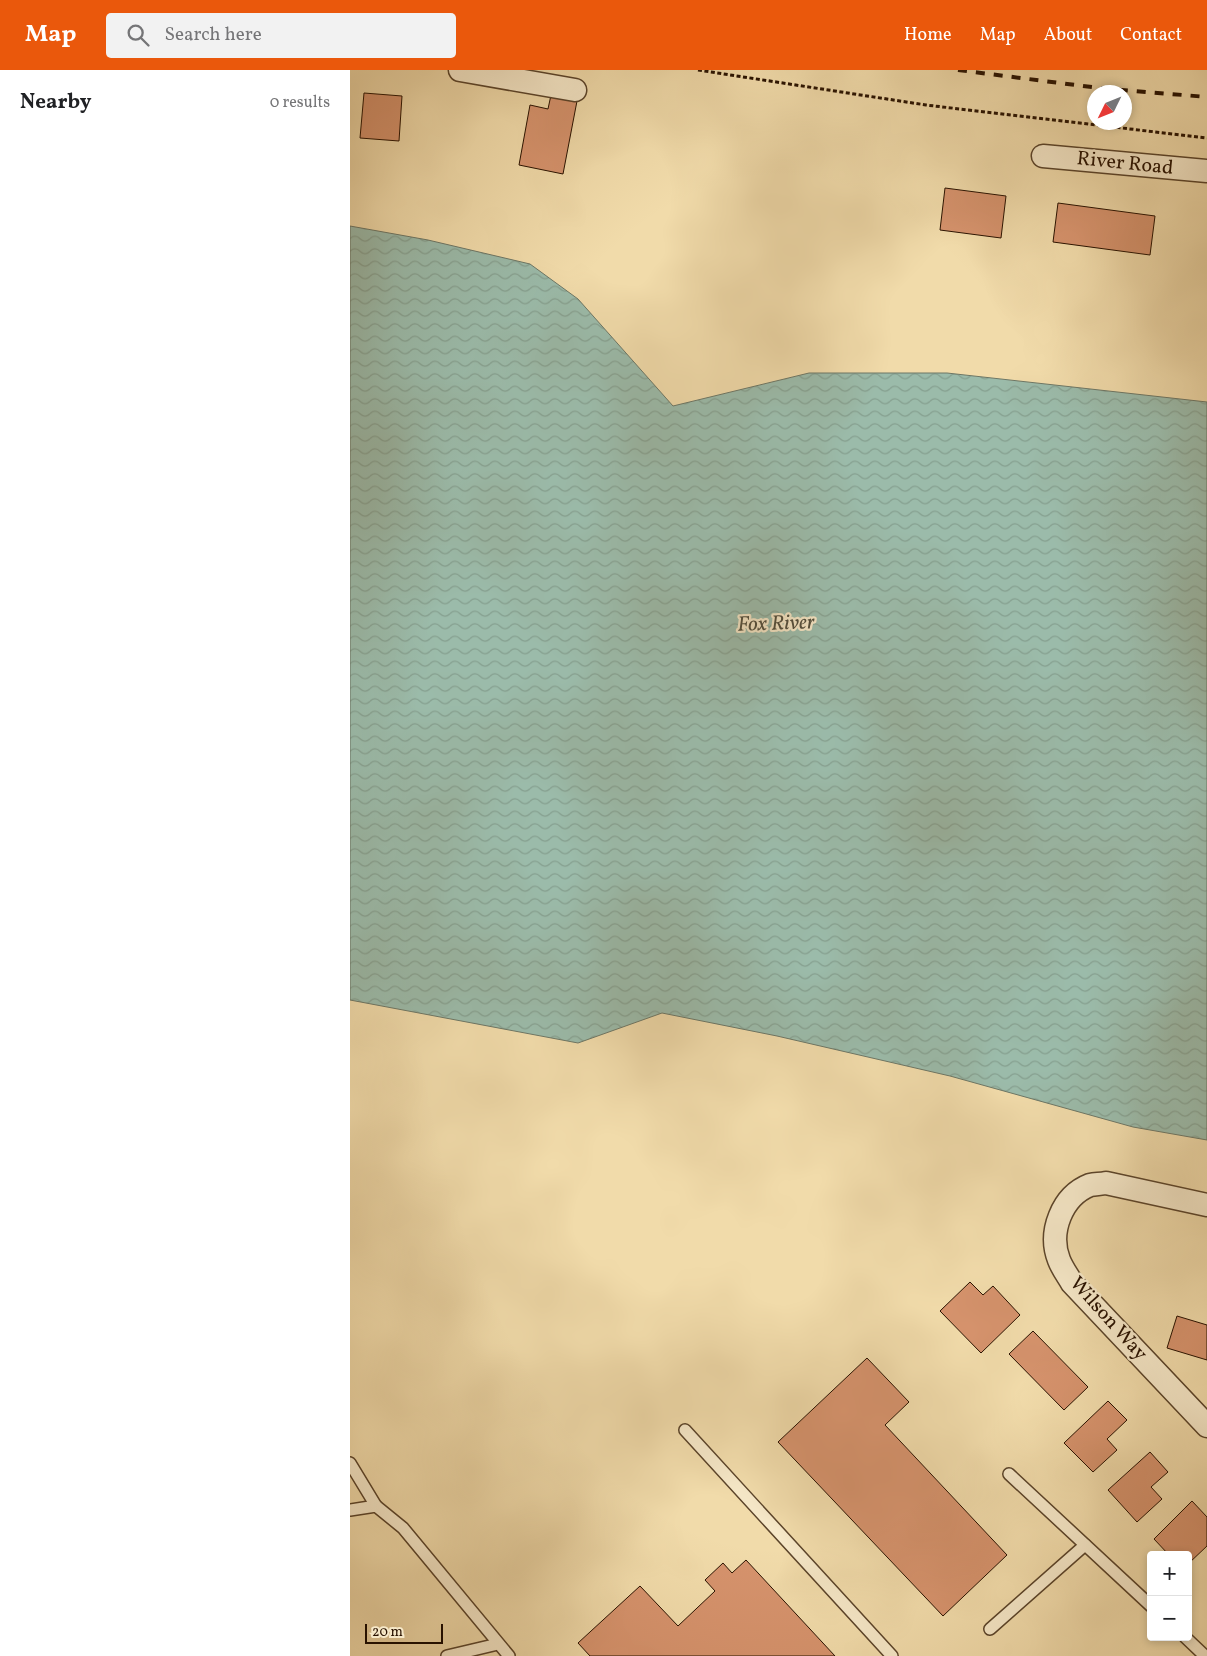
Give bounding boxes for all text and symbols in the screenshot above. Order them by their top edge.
search box [106,13,456,58]
text: Map [25,18,76,52]
icon: search [124,21,152,49]
text: Search here [164,22,262,48]
text: Home [904,23,952,48]
text: Map [980,23,1016,48]
text: About [1044,23,1092,48]
text: Contact [1120,23,1182,48]
north arrow [1087,85,1132,130]
text: Nearby [20,88,91,117]
text: 0 results [270,92,330,114]
street label: River Road [1075,145,1175,183]
water label: Fox River [737,608,815,640]
street label: Wilson Way [1063,1271,1154,1367]
map controls [1147,1551,1192,1641]
button: + [1147,1551,1192,1596]
button: − [1147,1596,1192,1641]
scale bar [365,1621,442,1644]
text: 20 m [372,1623,403,1642]

